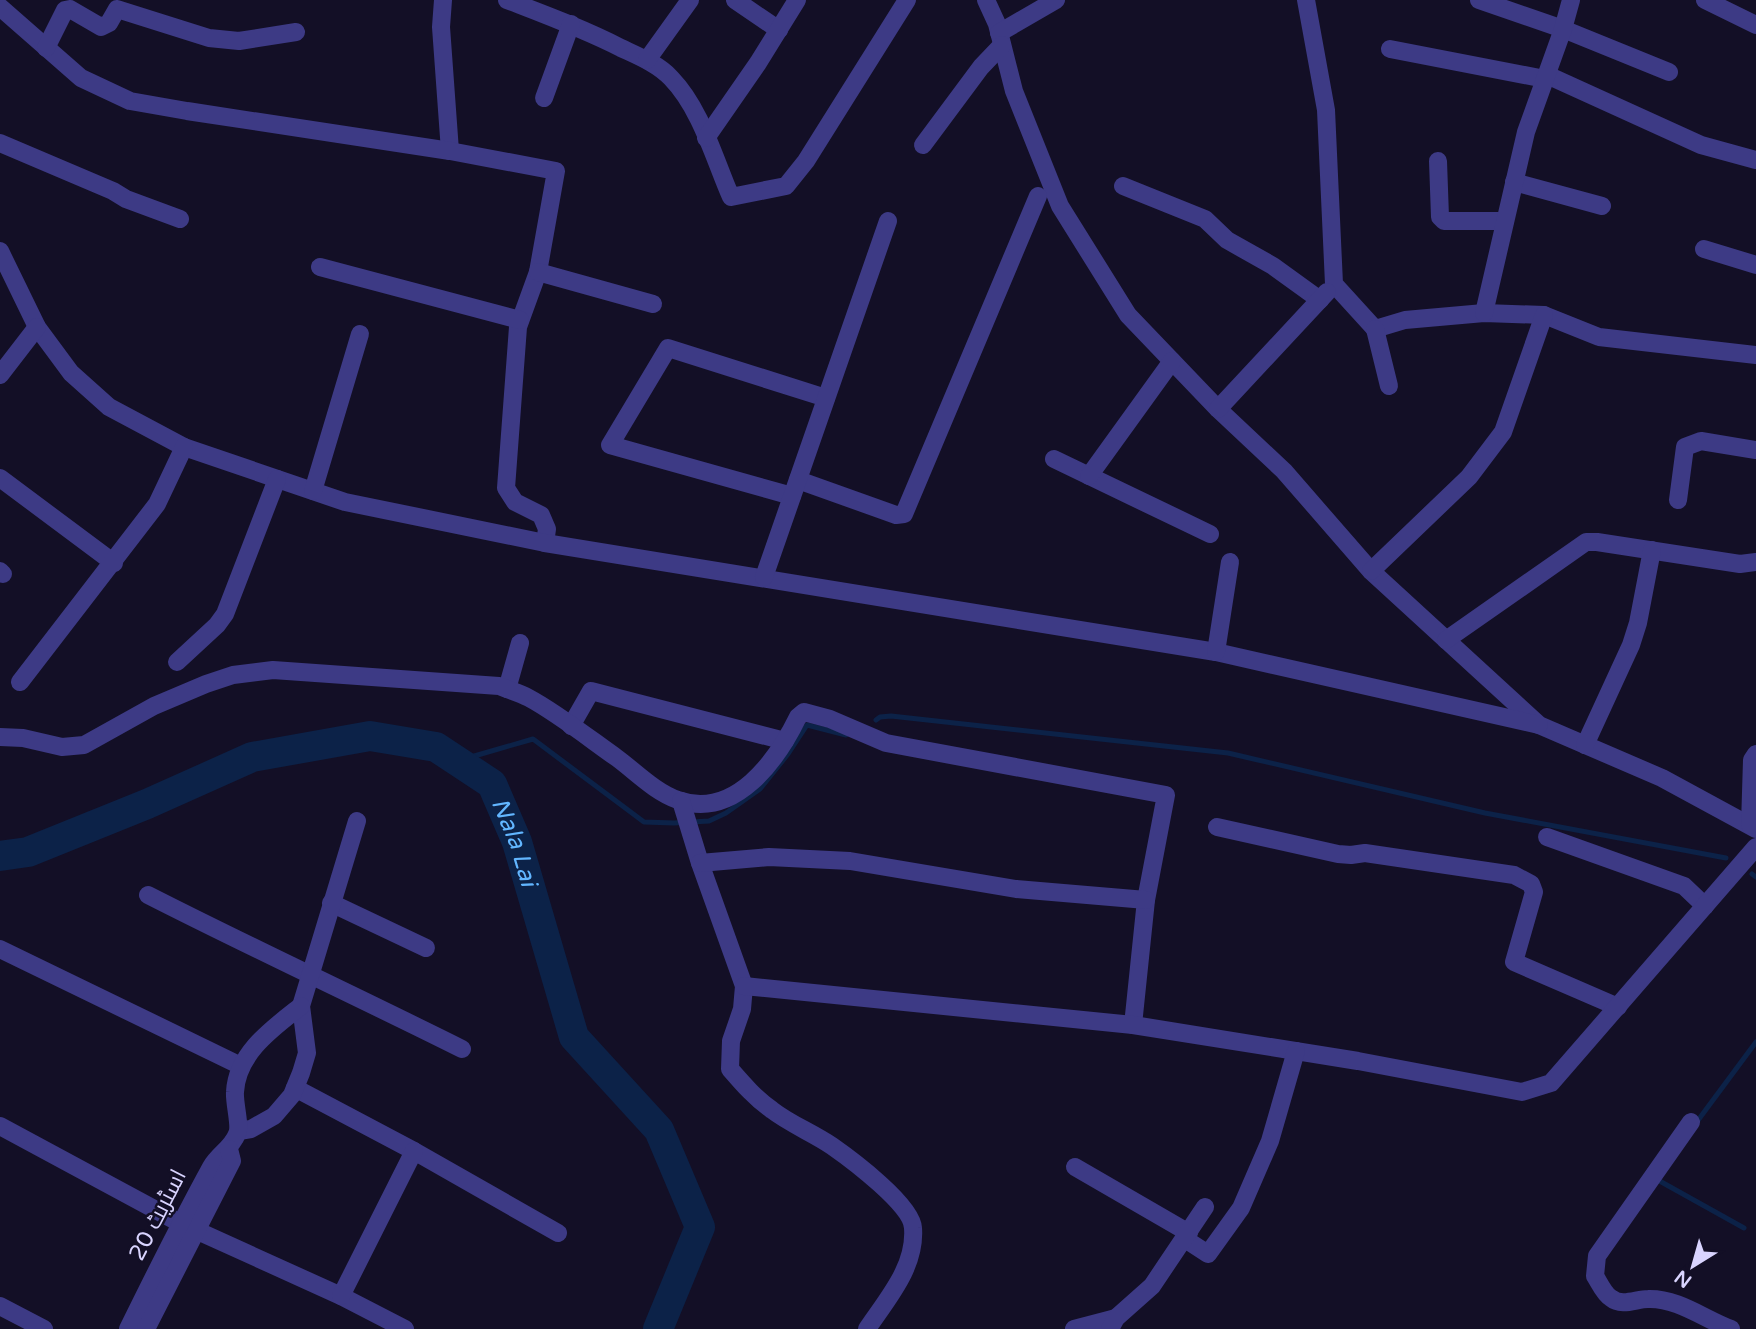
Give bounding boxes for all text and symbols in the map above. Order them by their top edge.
water label: Nala Lai [485,793,544,892]
street label: اسٹریٹ 20 [123,1165,193,1265]
north arrow [1658,1231,1728,1301]
text: N [1671,1265,1696,1292]

